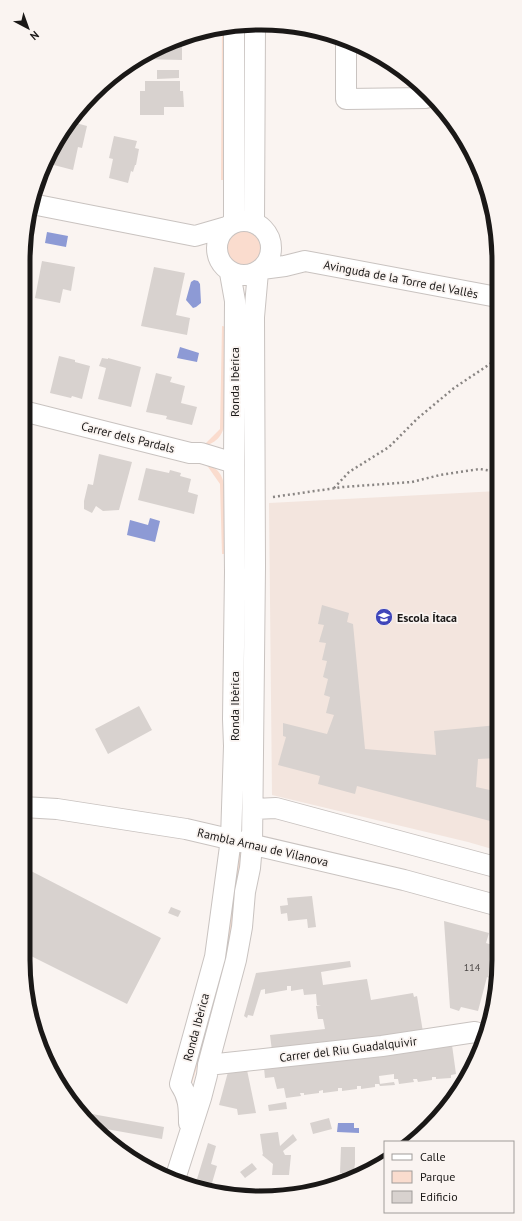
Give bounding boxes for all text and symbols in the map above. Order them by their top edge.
north arrow [8,8,48,48]
text: N [27,28,42,43]
street label: Avinguda de la Torre del Vallès [323,257,479,301]
street label: Ronda Ibèrica [227,347,242,417]
street label: Carrer dels Pardals [80,418,176,456]
school or university icon: Escola Ítaca [374,607,394,627]
place label: Escola Ítaca [397,610,457,625]
street label: Ronda Ibèrica [227,671,242,741]
street label: Rambla Arnau de Vilanova [196,825,330,869]
house number: 114 [464,961,481,974]
street label: Ronda Ibèrica [180,991,212,1063]
street label: Carrer del Riu Guadalquivir [278,1033,418,1065]
legend [384,1141,514,1213]
text: Calle [420,1149,446,1164]
text: Parque [420,1169,455,1184]
text: Edificio [420,1189,458,1204]

